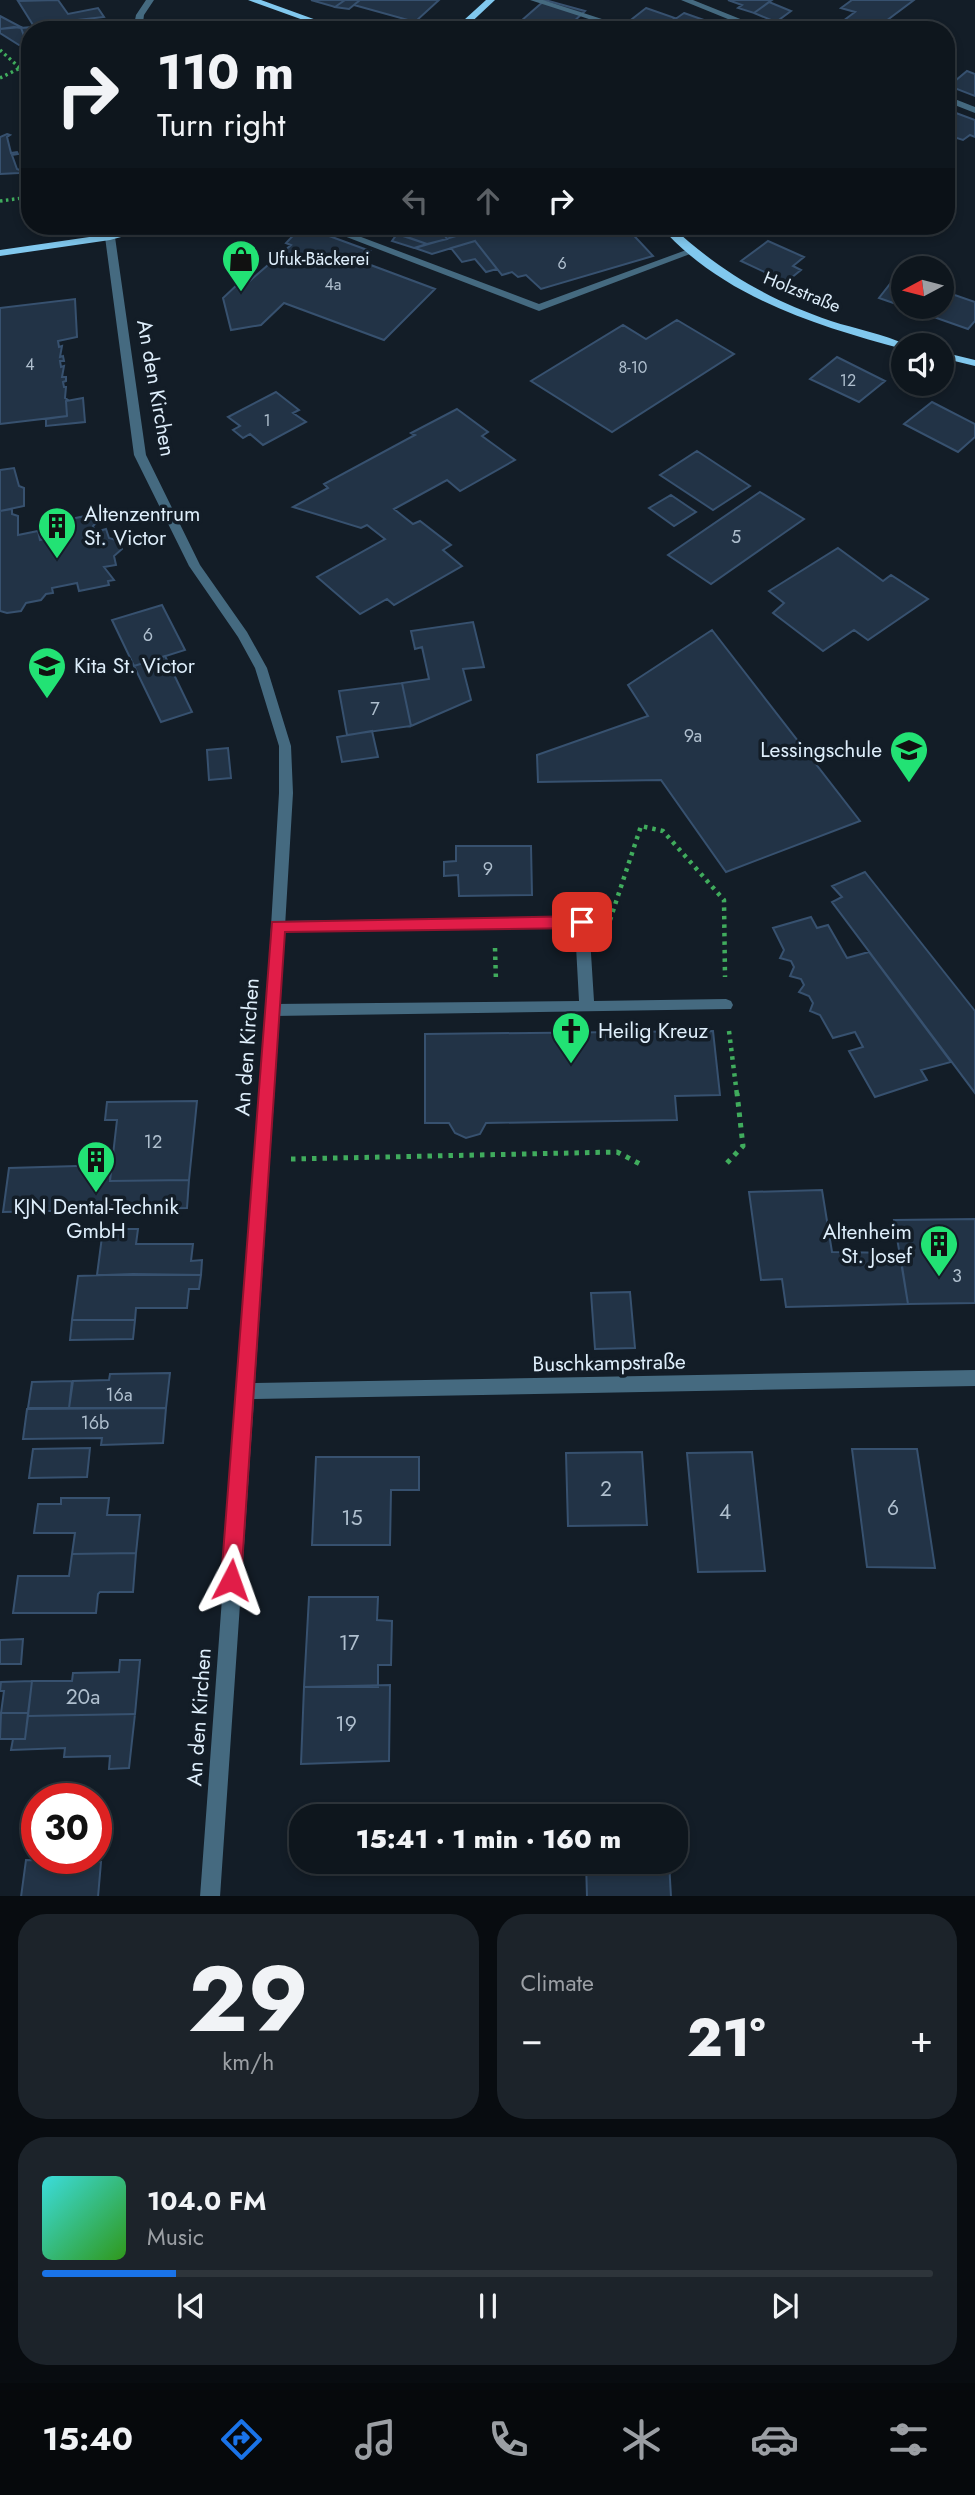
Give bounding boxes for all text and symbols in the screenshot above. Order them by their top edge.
text: 110 m [157,37,294,107]
icon: right [42,49,133,140]
text: Turn right [157,102,286,148]
icon: left [396,182,434,220]
icon: ahead [469,182,507,220]
icon: right [542,182,580,220]
shop icon: Ufuk-Bäckerei [220,238,262,293]
place label: Ufuk-Bäckerei [268,246,370,272]
house number: 6 [557,252,567,275]
north arrow [891,256,954,318]
map controls [891,256,954,396]
street label: Holzstraße [760,265,844,319]
house number: 4a [324,273,342,296]
street label: An den Kirchen [129,317,183,459]
button: sound [891,333,954,396]
house number: 4 [25,353,35,376]
house number: 8-10 [619,356,647,379]
house number: 12 [840,369,856,392]
house number: 1 [263,409,271,432]
place label: Altenzentrum St. Victor [84,499,200,553]
building icon: Altenzentrum St. Victor [36,505,78,560]
house number: 5 [731,524,741,550]
house number: 6 [143,622,153,648]
school or university icon: Kita St. Victor [26,645,68,700]
place label: Kita St. Victor [74,651,196,681]
house number: 7 [370,696,380,722]
house number: 9a [684,723,702,749]
school or university icon: Lessingschule [888,729,930,784]
place label: Lessingschule [760,735,882,765]
house number: 9 [483,856,493,882]
pin [552,892,612,952]
icon: arrive [563,903,601,941]
street label: An den Kirchen [227,977,267,1117]
church icon: Heilig Kreuz [550,1010,592,1065]
place label: Heilig Kreuz [598,1016,708,1046]
house number: 12 [144,1129,162,1155]
building icon: KJN Dental-Technik GmbH [75,1139,117,1194]
place label: KJN Dental-Technik GmbH [13,1192,179,1246]
place label: Altenheim St. Josef [823,1217,913,1271]
building icon: Altenheim St. Josef [918,1223,960,1278]
house number: 3 [952,1263,962,1289]
street label: Buschkampstraße [532,1347,686,1379]
house number: 16a [105,1382,133,1408]
house number: 16b [81,1410,109,1436]
house number: 2 [600,1474,612,1504]
house number: 6 [887,1493,899,1523]
house number: 4 [719,1497,731,1527]
house number: 15 [341,1503,363,1533]
position arrow [194,1543,268,1617]
house number: 17 [339,1628,359,1658]
street label: An den Kirchen [179,1647,219,1787]
house number: 20a [66,1682,100,1712]
house number: 19 [335,1709,357,1739]
speed limit sign: 30 [21,1783,112,1874]
text: 15:41 · 1 min · 160 m [356,1820,621,1858]
text: 29 [188,1934,309,2065]
text: Climate [521,1966,594,2000]
text: 21° [687,2000,766,2076]
text: − [521,2011,543,2066]
text: + [910,2011,933,2066]
text: km/h [222,2045,274,2079]
text: 104.0 FM [147,2182,267,2220]
text: Music [147,2220,204,2254]
icon: previous [172,2287,210,2325]
icon: pause [469,2287,507,2325]
icon: next [766,2287,804,2325]
icon: directions [217,2415,266,2464]
icon: music [351,2415,400,2464]
icon: phone [484,2415,533,2464]
icon: climate [617,2415,666,2464]
icon: car [750,2415,799,2464]
icon: filters [884,2415,933,2464]
text: 15:40 [42,2416,133,2462]

